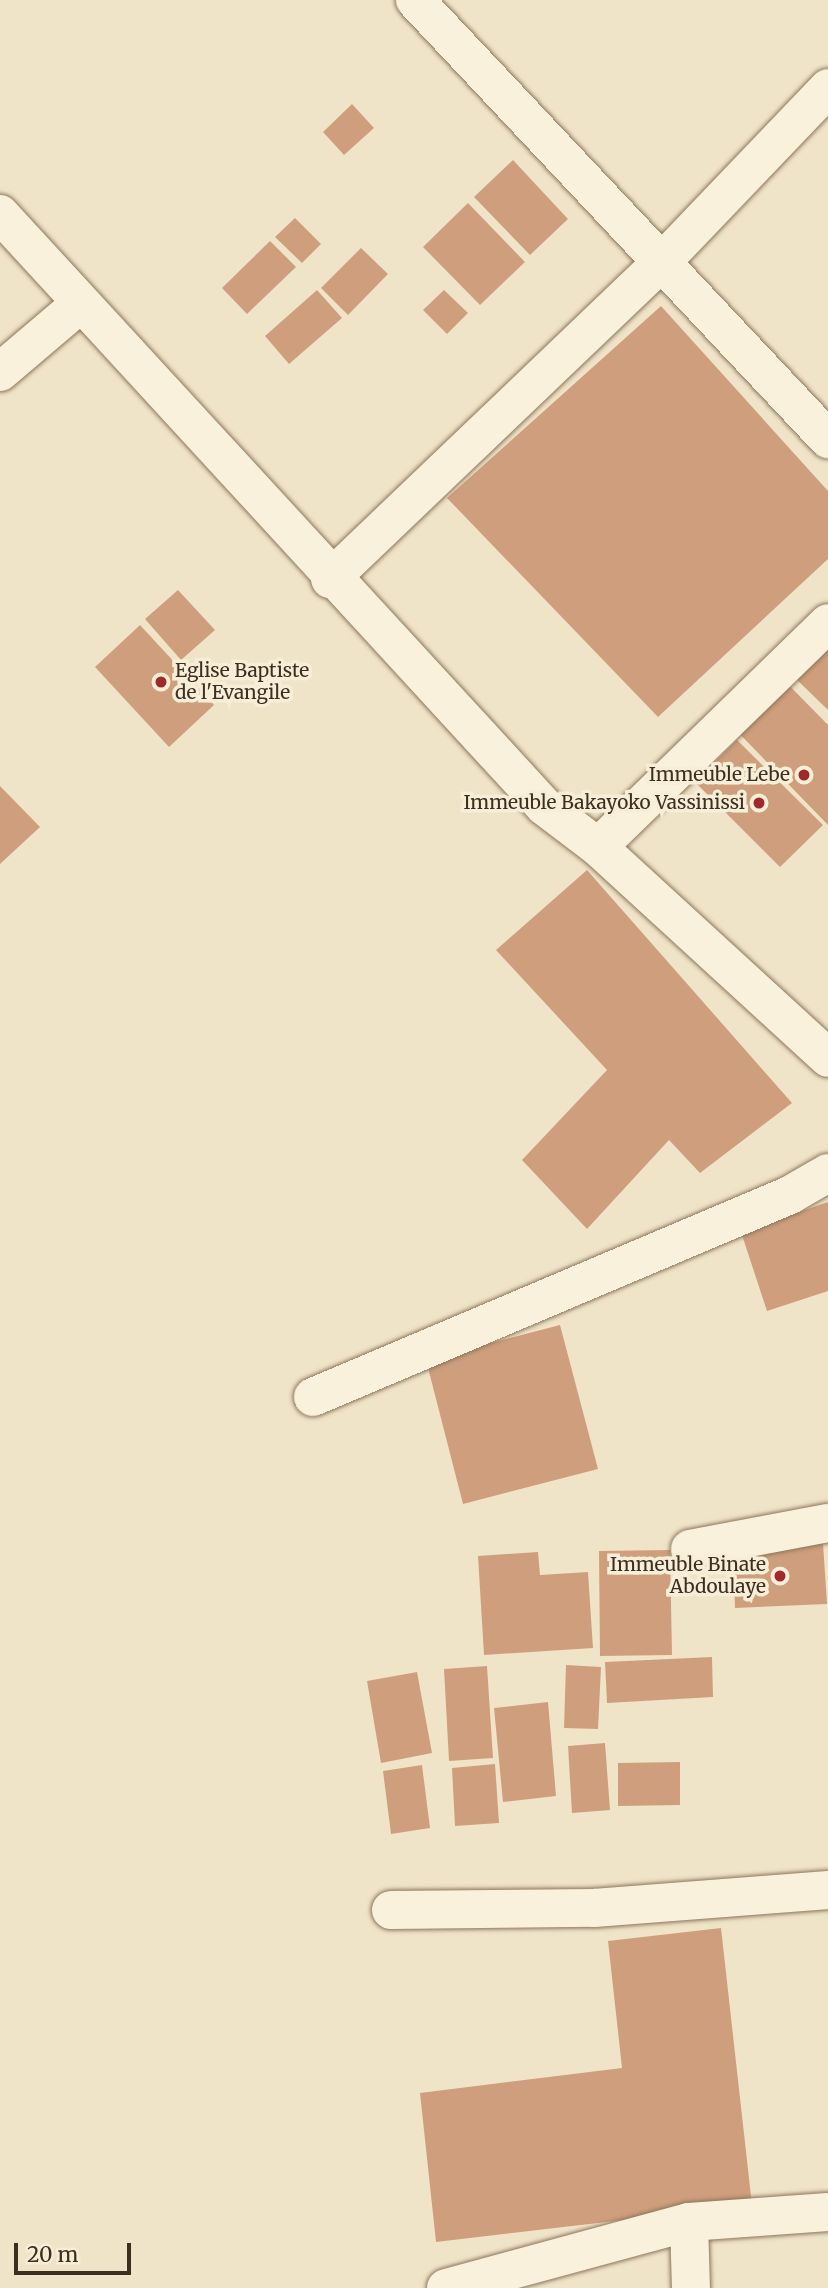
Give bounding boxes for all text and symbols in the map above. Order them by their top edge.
place label: Eglise Baptiste de l'Evangile [175,660,309,704]
marker: Eglise Baptiste de l'Evangile [153,674,169,690]
place label: Immeuble Lebe [649,764,790,786]
marker: Immeuble Lebe [796,767,812,783]
place label: Immeuble Bakayoko Vassinissi [464,792,745,814]
marker: Immeuble Bakayoko Vassinissi [751,795,767,811]
place label: Immeuble Binate Abdoulaye [610,1554,766,1598]
marker: Immeuble Binate Abdoulaye [772,1568,788,1584]
scale bar [18,2228,135,2272]
text: 20 m [27,2241,78,2268]

